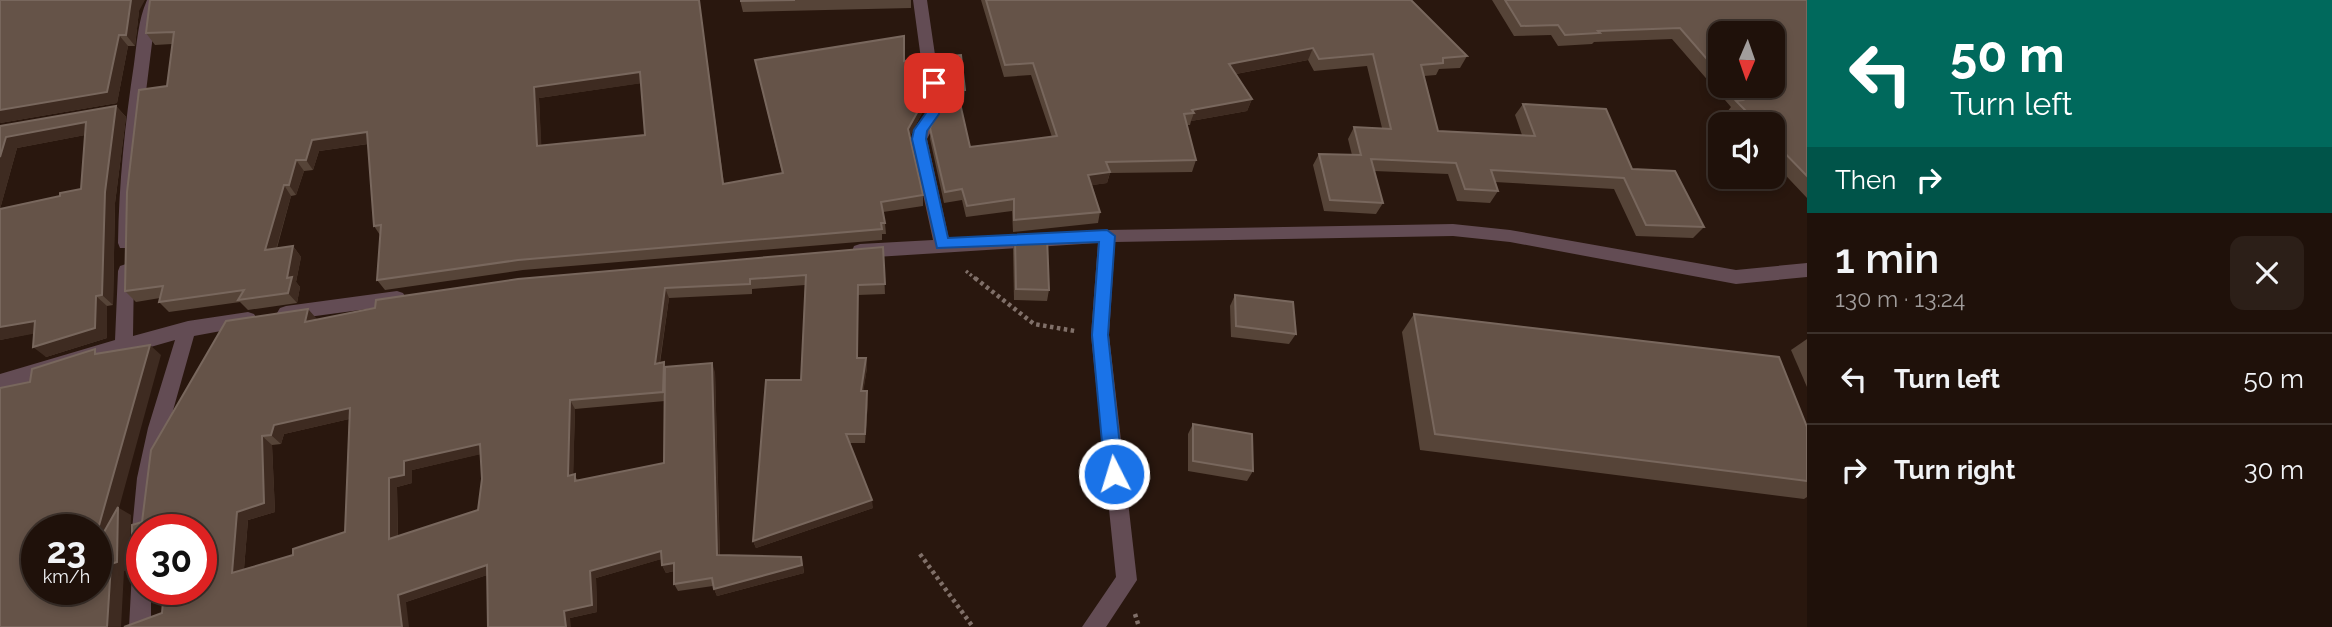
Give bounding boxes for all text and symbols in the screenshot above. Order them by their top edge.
north arrow [1708,21,1785,98]
map controls [1708,21,1785,189]
text: 50 m [1950,26,2065,83]
icon: left [1835,28,1926,119]
pin [904,53,964,113]
icon: arrive [915,64,953,102]
text: Turn left [1950,85,2072,122]
button: sound [1708,112,1785,189]
icon: right [1910,161,1948,199]
text: Then [1835,165,1896,195]
text: 1 min [1835,234,1939,283]
button: close [2230,236,2304,310]
text: 130 m · 13:24 [1835,285,1965,312]
icon: left [1835,360,1873,398]
text: Turn left [1894,364,2000,394]
text: 50 m [2243,364,2304,394]
position arrow [1077,437,1151,511]
icon: right [1835,451,1873,489]
text: Turn right [1894,455,2015,485]
text: 30 m [2244,455,2304,485]
speed limit sign: 30 [126,514,217,605]
text: 23 [47,530,86,571]
text: km/h [43,566,90,587]

